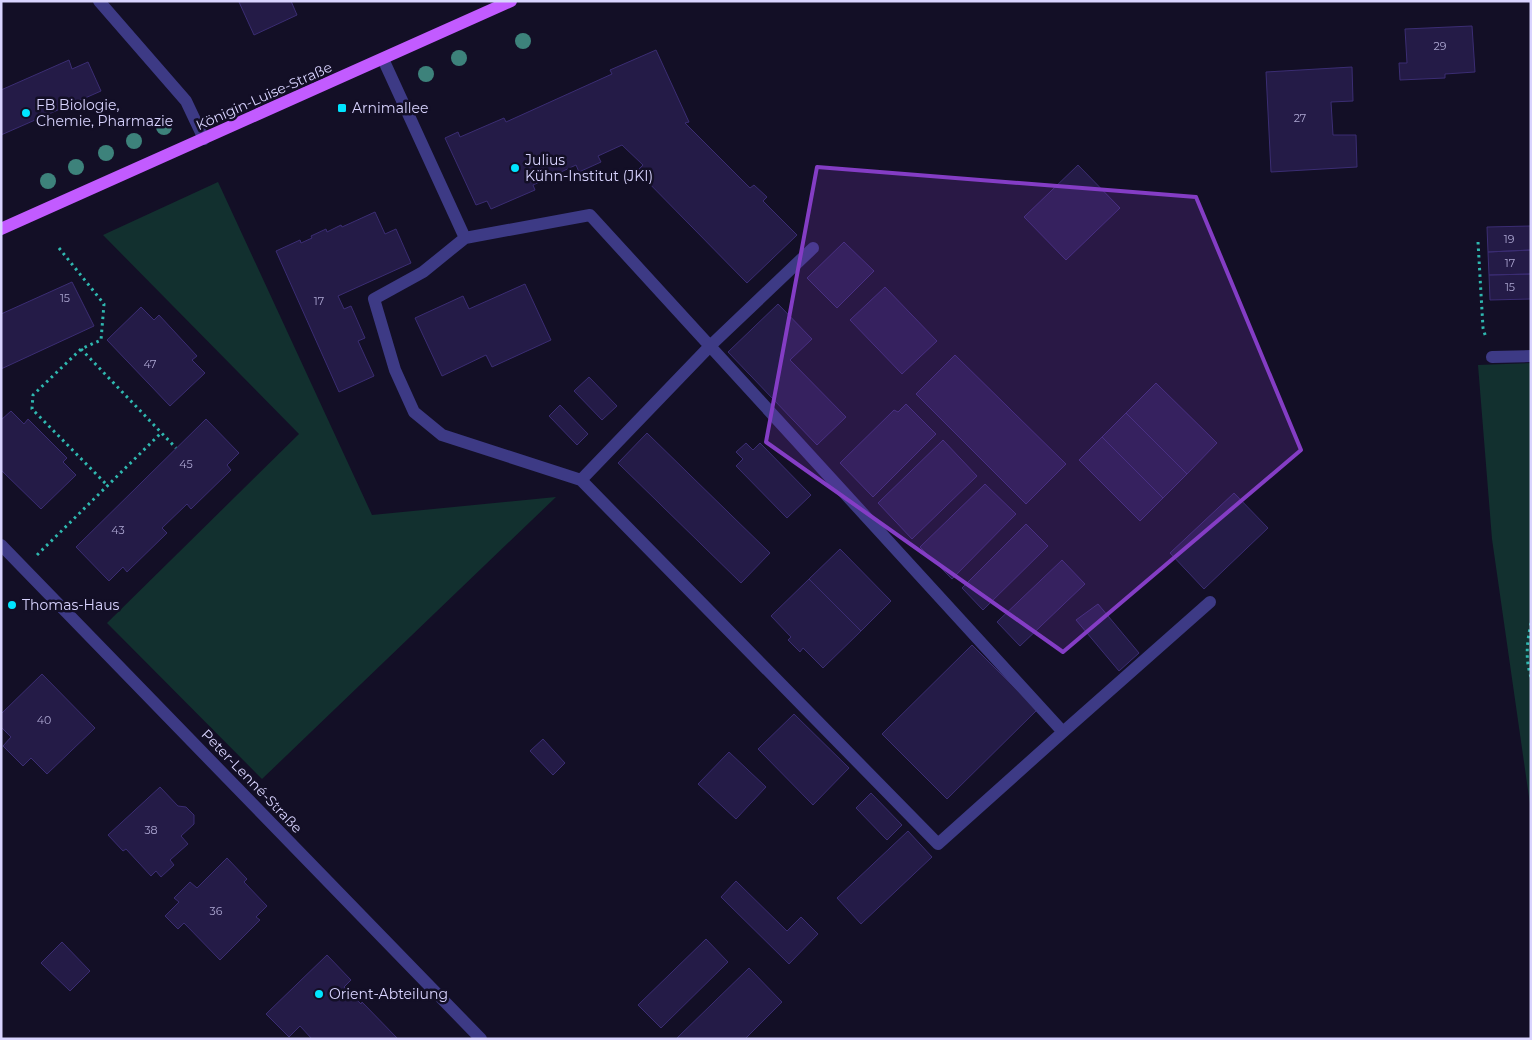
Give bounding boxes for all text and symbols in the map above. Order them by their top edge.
house number: 29 [1434,39,1447,53]
street label: Königin-Luise-Straße [193,58,335,134]
place label: FB Biologie, Chemie, Pharmazie [36,96,173,130]
place label: Arnimallee [352,99,428,117]
marker: Arnimallee [336,102,348,114]
marker: FB Biologie, Chemie, Pharmazie [20,107,32,119]
house number: 27 [1294,111,1306,125]
place label: Julius Kühn-Institut (JKI) [524,151,653,185]
marker: Julius Kühn-Institut (JKI) [509,162,521,174]
house number: 19 [1504,232,1515,246]
house number: 17 [1505,256,1515,270]
house number: 15 [1505,280,1515,294]
house number: 15 [60,291,70,305]
house number: 17 [314,294,324,308]
house number: 47 [143,357,157,371]
house number: 45 [179,457,193,471]
house number: 43 [111,523,125,537]
place label: Thomas-Haus [22,596,120,614]
marker: Thomas-Haus [6,599,18,611]
house number: 40 [37,713,51,727]
street label: Peter-Lenné-Straße [198,725,306,837]
house number: 38 [144,823,158,837]
house number: 36 [210,904,223,918]
place label: Orient-Abteilung [329,985,448,1003]
marker: Orient-Abteilung [313,988,325,1000]

